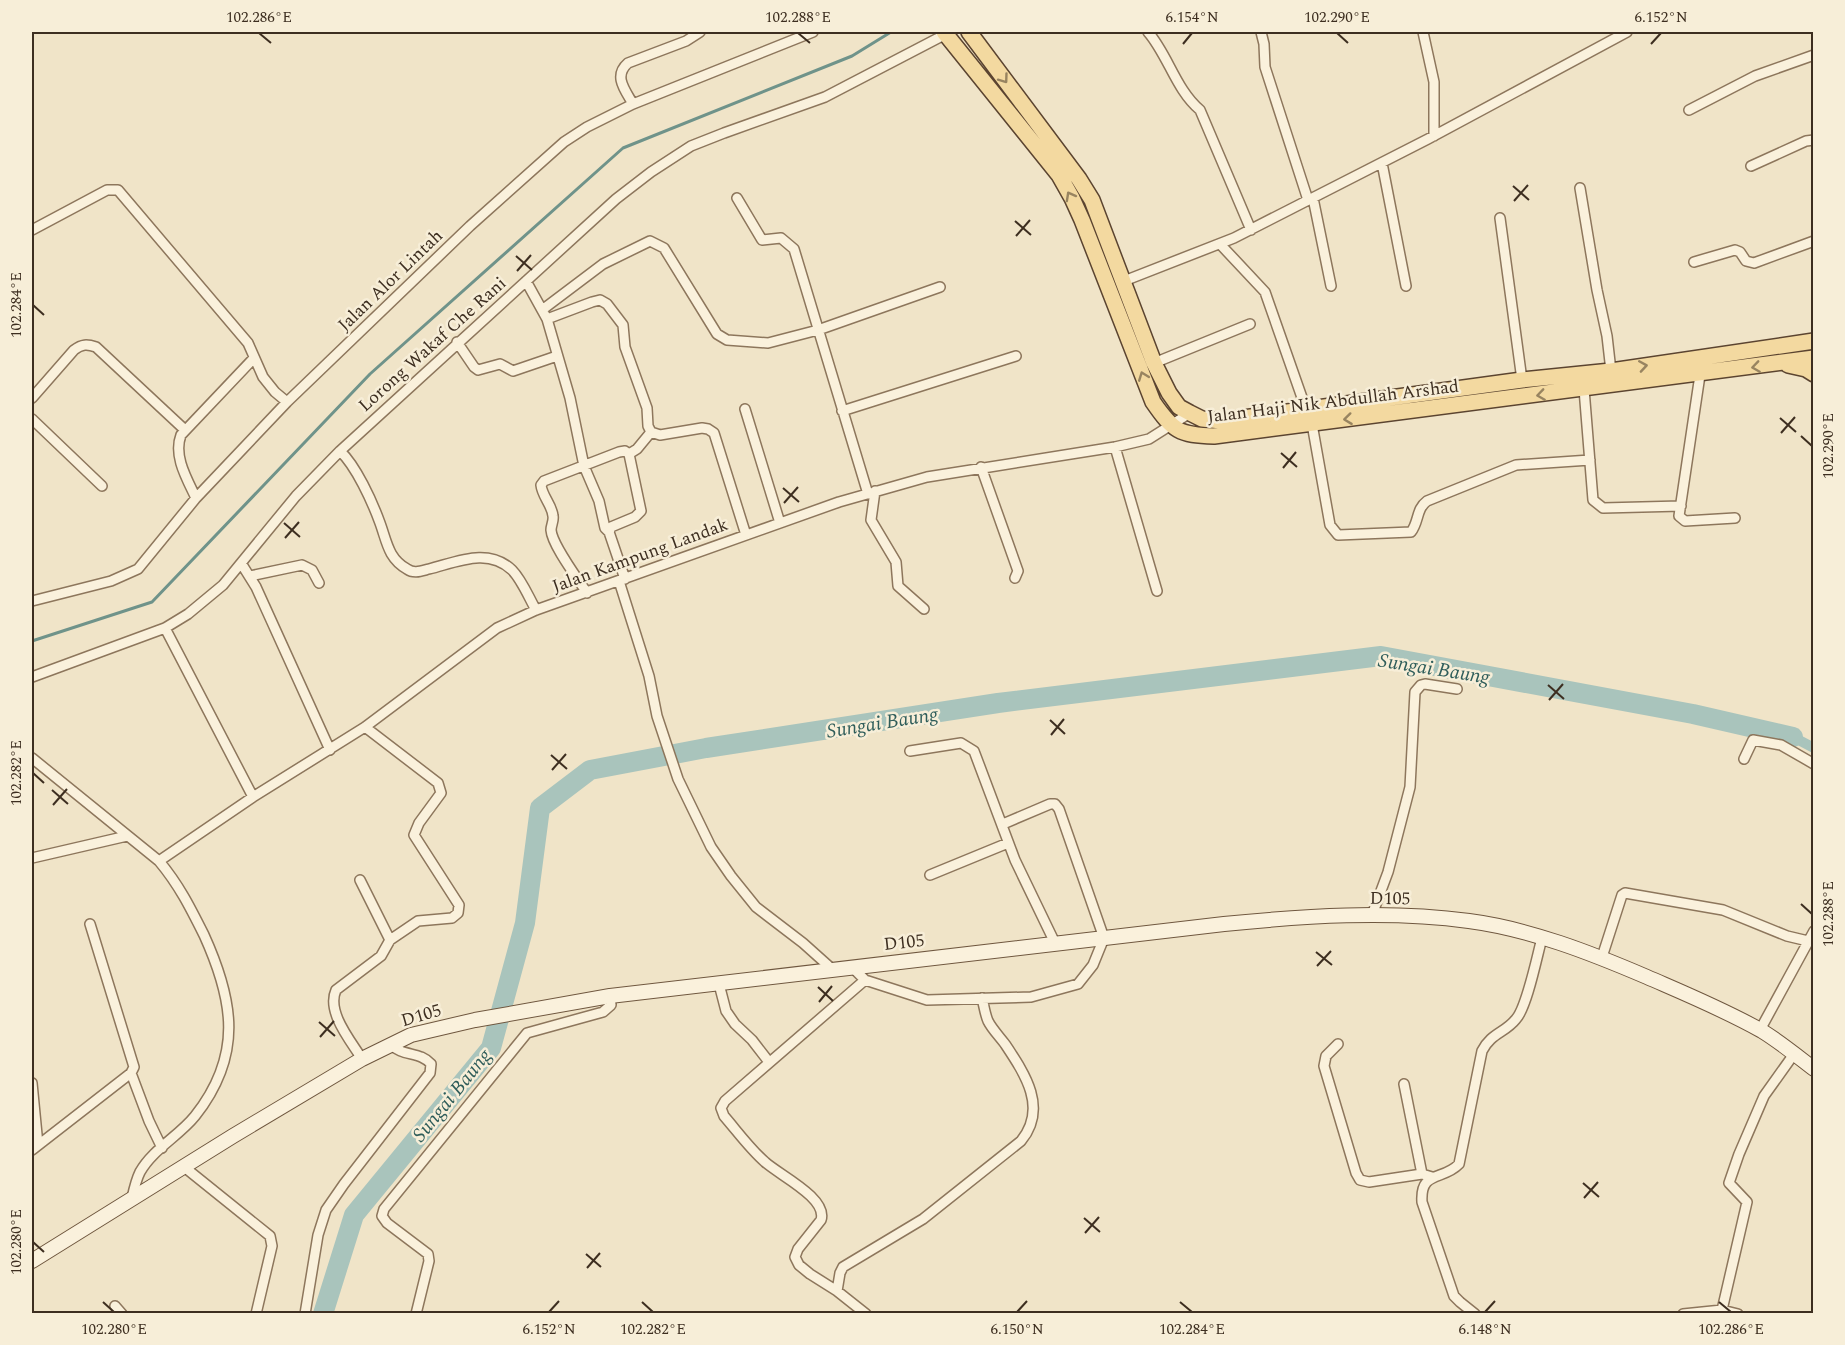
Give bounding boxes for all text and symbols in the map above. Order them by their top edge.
text: 102.286°E [226,6,292,29]
text: 102.288°E [765,6,831,29]
text: 6.154°N [1165,6,1219,29]
text: 102.290°E [1304,6,1370,29]
text: 6.152°N [1634,6,1688,29]
one-way arrow [997,72,1008,83]
one-way arrow [1066,191,1077,202]
street label: Jalan Alor Lintah [332,223,449,338]
street label: Lorong Wakaf Che Rani [352,270,512,418]
text: 102.284°E [5,272,28,338]
one-way arrow [1637,360,1647,373]
one-way arrow [1751,360,1760,372]
one-way arrow [1138,371,1150,382]
street label: Jalan Haji Nik Abdullah Arshad [1206,373,1460,430]
one-way arrow [1537,388,1546,400]
one-way arrow [1343,413,1353,425]
text: 102.290°E [1817,413,1840,479]
street label: Jalan Kampung Landak [548,511,732,600]
water label: Sungai Baung [1376,645,1493,693]
water label: Sungai Baung [824,699,941,747]
text: 102.282°E [5,740,28,806]
text: 102.288°E [1817,881,1840,947]
street label: D105 [1369,885,1411,912]
street label: D105 [882,927,926,958]
street label: D105 [398,997,445,1034]
water label: Sungai Baung [405,1042,499,1149]
text: 102.280°E [5,1209,28,1275]
text: 102.280°E [81,1318,147,1341]
text: 6.152°N [522,1318,576,1341]
text: 102.282°E [620,1318,686,1341]
text: 6.150°N [990,1318,1044,1341]
text: 102.284°E [1159,1318,1225,1341]
text: 6.148°N [1458,1318,1512,1341]
text: 102.286°E [1698,1318,1764,1341]

